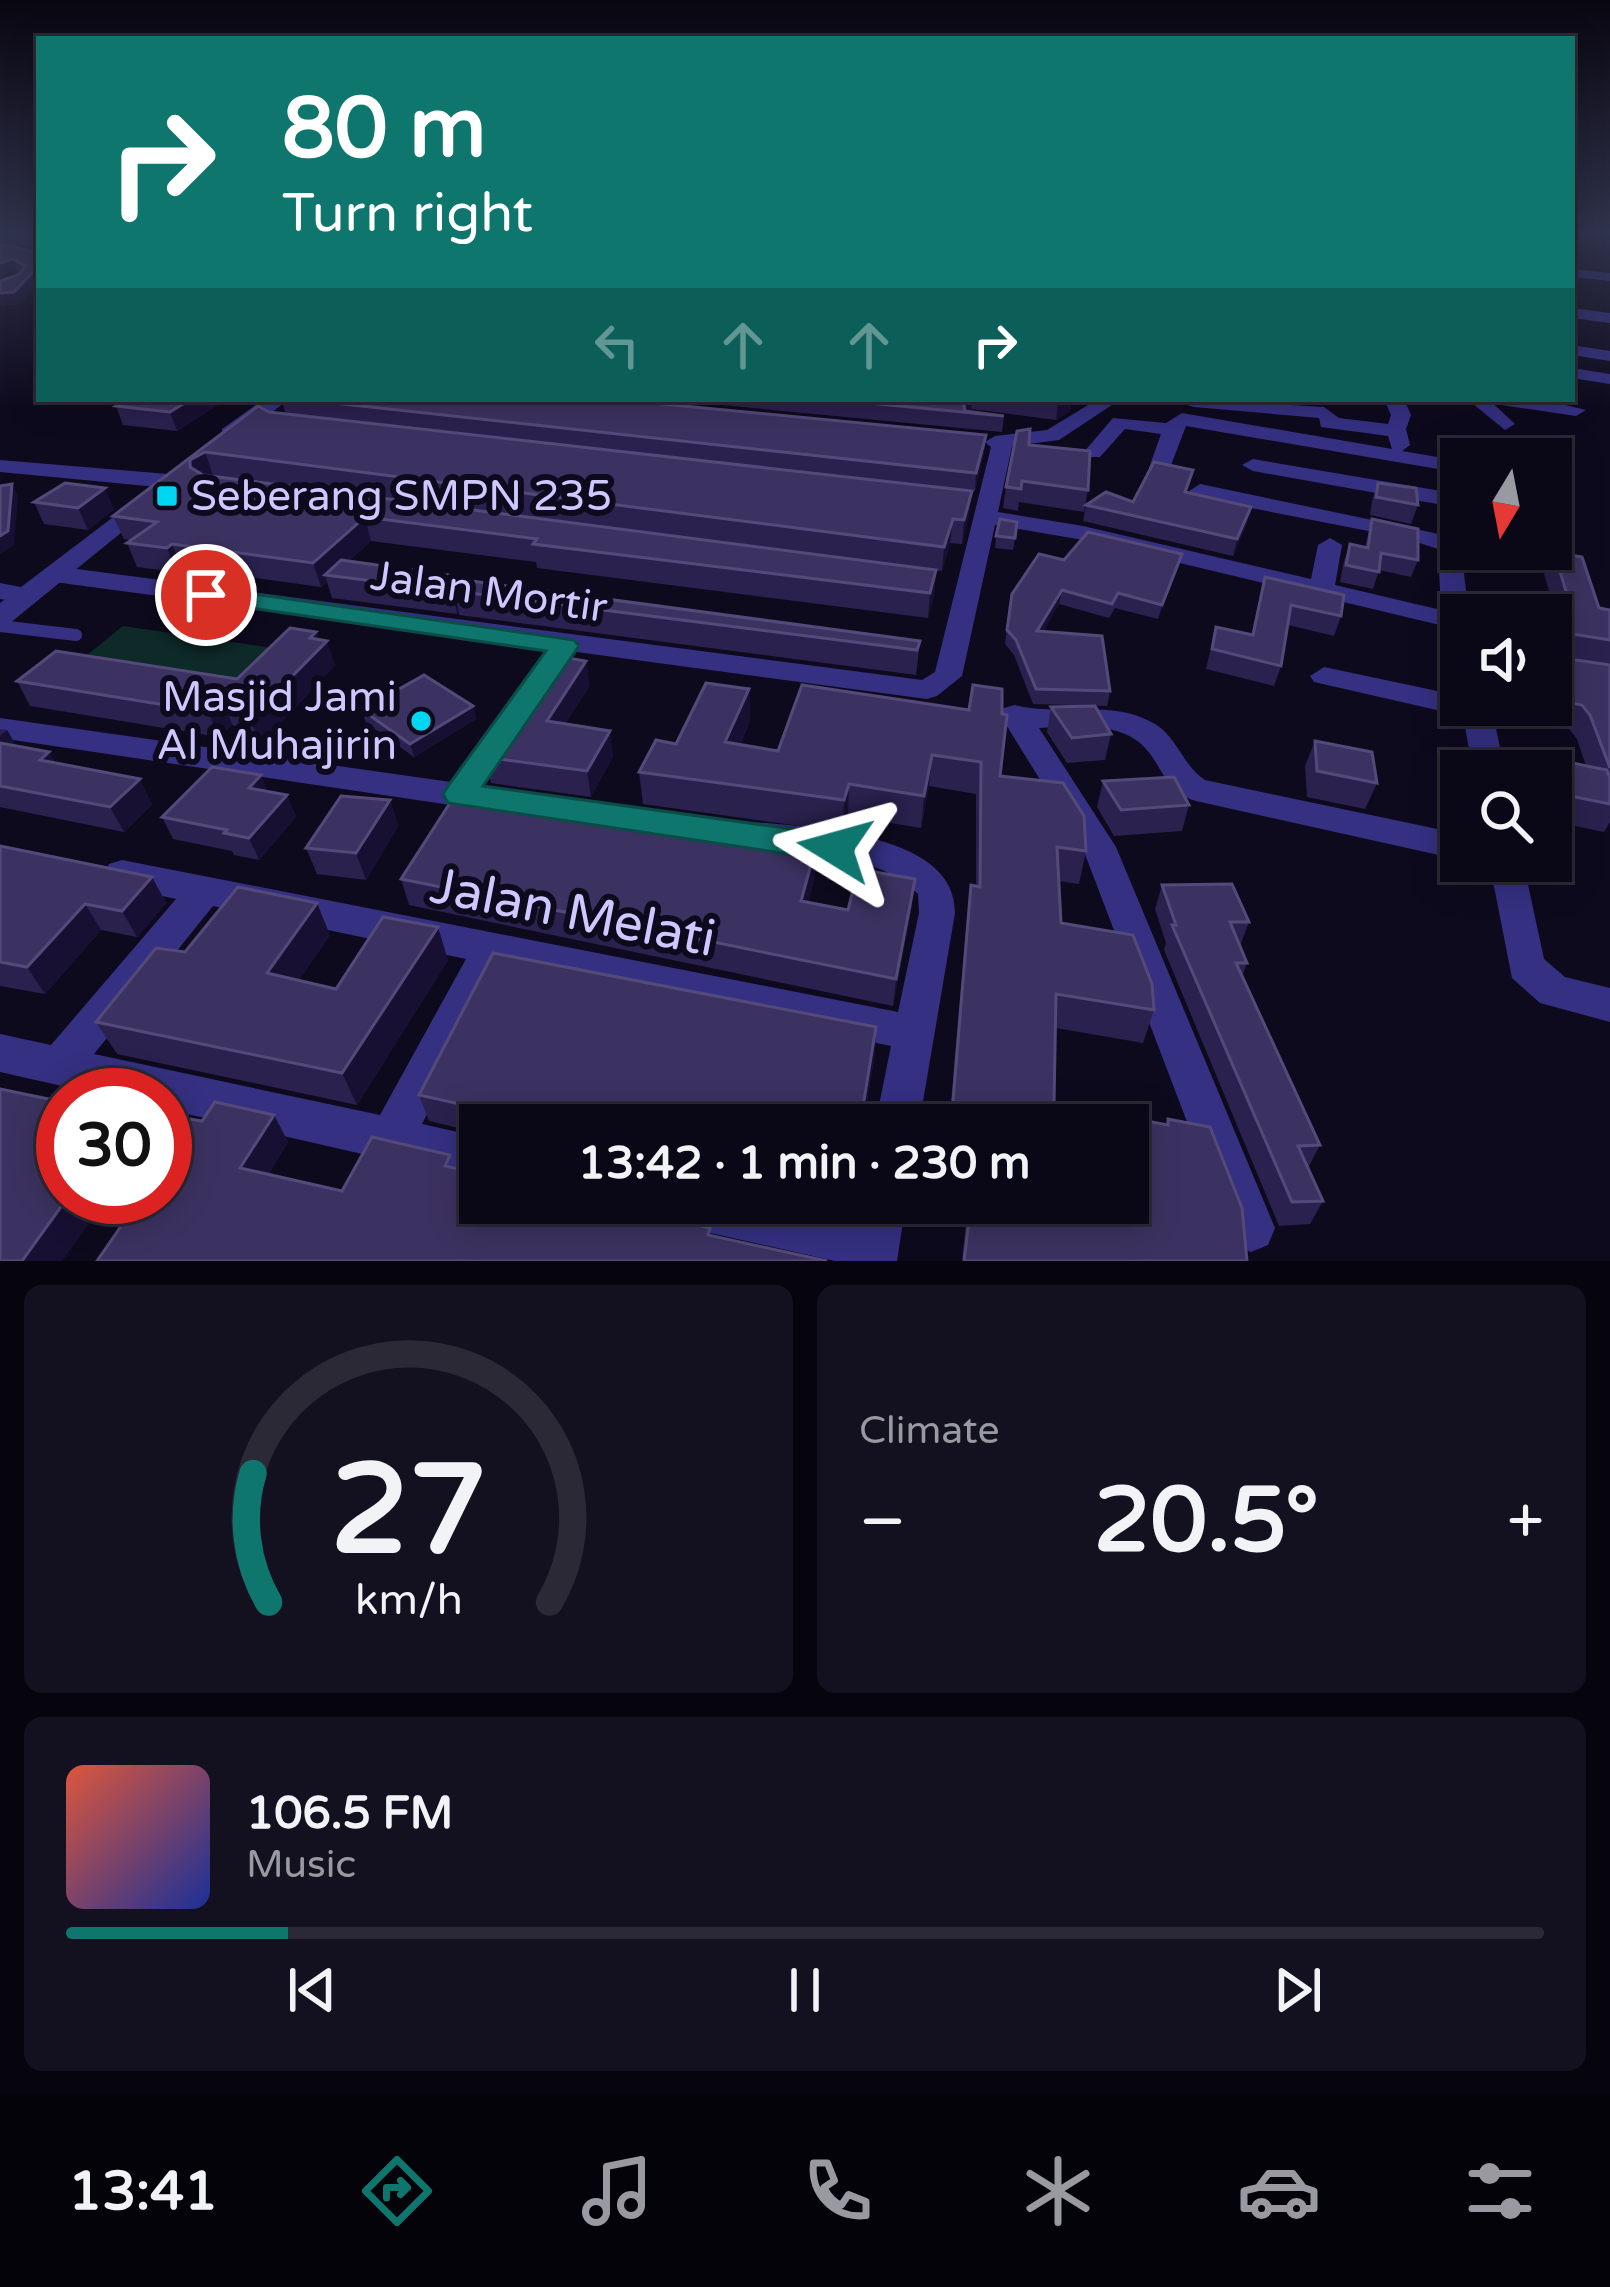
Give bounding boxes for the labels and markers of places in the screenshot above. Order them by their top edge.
place label: Seberang SMPN 235 [191,471,612,522]
marker: Seberang SMPN 235 [154,483,180,509]
pin [155,544,257,646]
place label: Masjid Jami Al Muhajirin [157,672,397,771]
marker: Masjid Jami Al Muhajirin [408,708,434,734]

